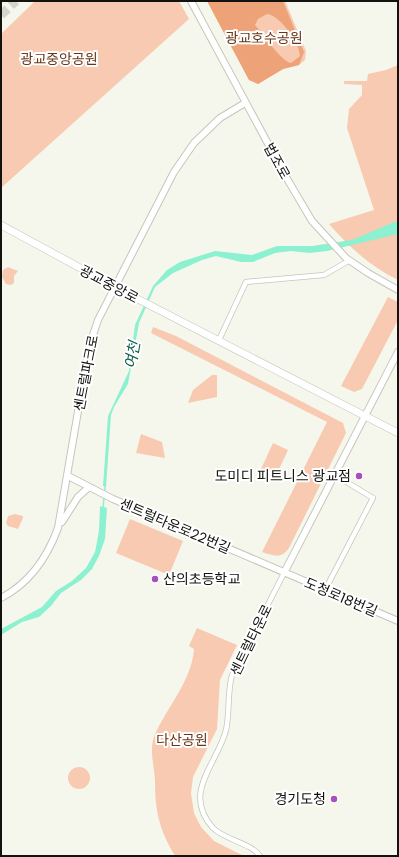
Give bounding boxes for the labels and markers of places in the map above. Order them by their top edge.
place label: 도미디 피트니스 광교점 [215,466,351,486]
marker: 도미디 피트니스 광교점 [354,471,364,481]
place label: 산의초등학교 [163,569,240,589]
marker: 산의초등학교 [150,574,160,584]
place label: 경기도청 [274,789,326,809]
marker: 경기도청 [329,794,339,804]

